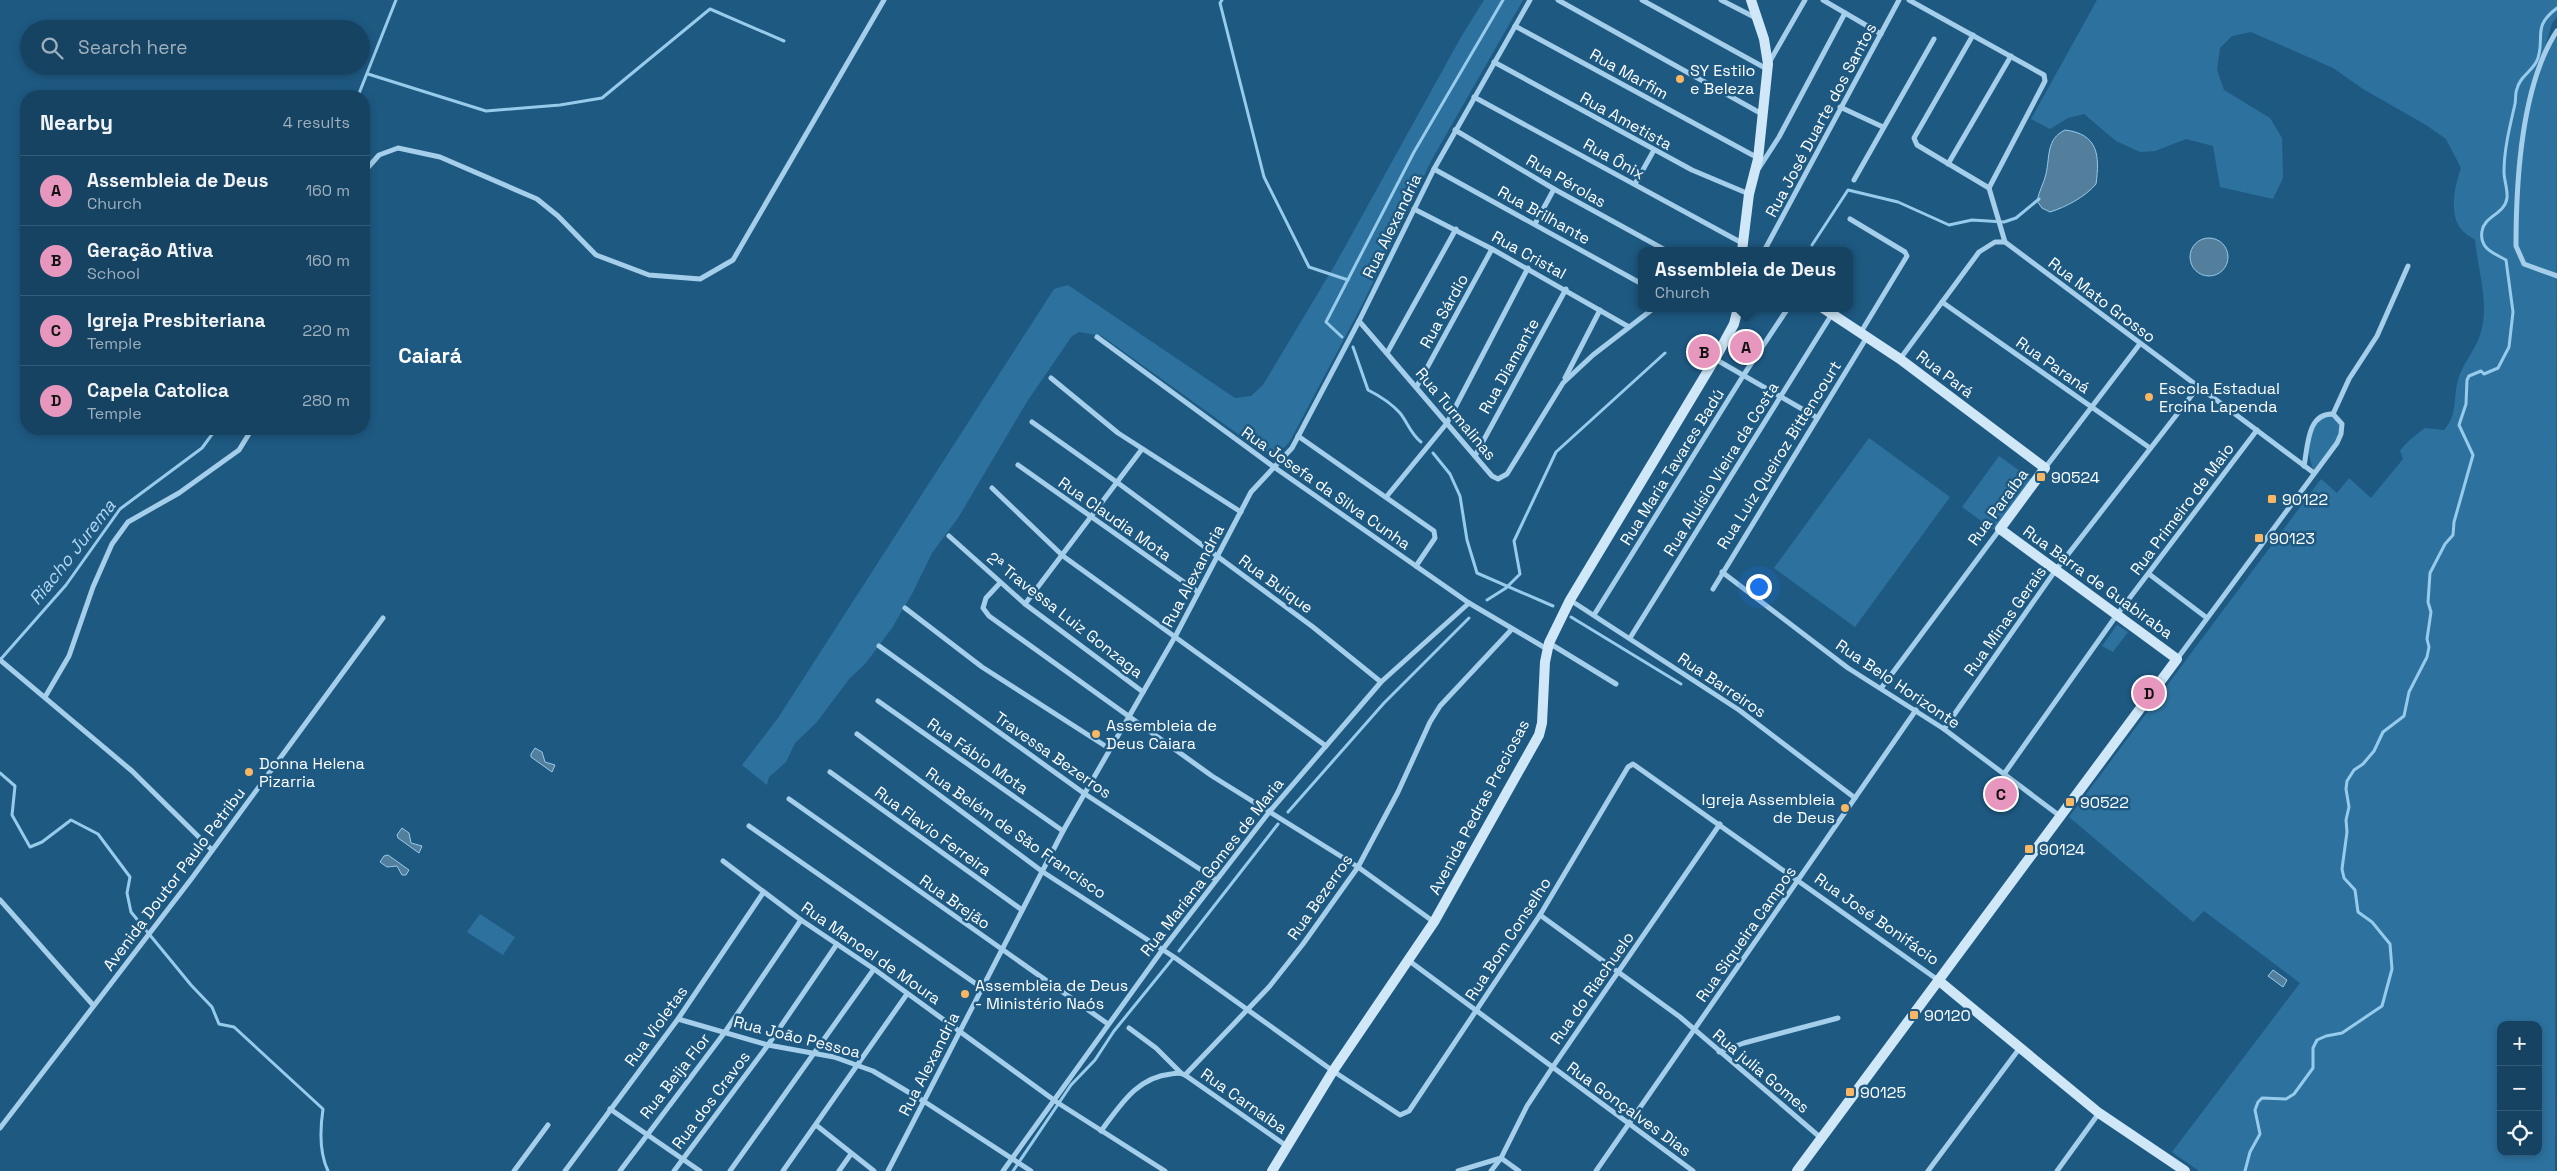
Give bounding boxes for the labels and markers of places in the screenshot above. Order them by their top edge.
place label: SY Estilo e Beleza [1690,60,1756,99]
marker: SY Estilo e Beleza [1674,73,1686,85]
pin: A [1730,328,1762,366]
pin: B [1688,333,1720,371]
place label: Escola Estadual Ercina Lapenda [2159,378,2280,417]
marker: Escola Estadual Ercina Lapenda [2143,391,2155,403]
place label: 90524 [2051,467,2100,488]
marker: 90524 [2035,471,2047,483]
place label: 90122 [2282,489,2328,510]
marker: 90122 [2266,493,2278,505]
place label: 90123 [2269,528,2315,549]
marker: 90123 [2253,532,2265,544]
pin: D [2133,674,2165,712]
place label: Assembleia de Deus Caiara [1106,715,1217,754]
marker: Assembleia de Deus Caiara [1090,728,1102,740]
place label: Donna Helena Pizarria [259,753,365,792]
marker: Donna Helena Pizarria [243,766,255,778]
pin: C [1985,775,2017,813]
place label: Igreja Assembleia de Deus [1702,789,1835,828]
place label: 90522 [2080,792,2129,813]
marker: 90522 [2064,796,2076,808]
marker: Igreja Assembleia de Deus [1839,802,1851,814]
place label: 90124 [2039,839,2085,860]
marker: 90124 [2023,843,2035,855]
place label: Assembleia de Deus - Ministério Naós [975,975,1128,1014]
marker: Assembleia de Deus - Ministério Naós [959,988,971,1000]
place label: 90120 [1924,1005,1971,1026]
marker: 90120 [1908,1009,1920,1021]
place label: 90125 [1860,1082,1906,1103]
marker: 90125 [1844,1086,1856,1098]

